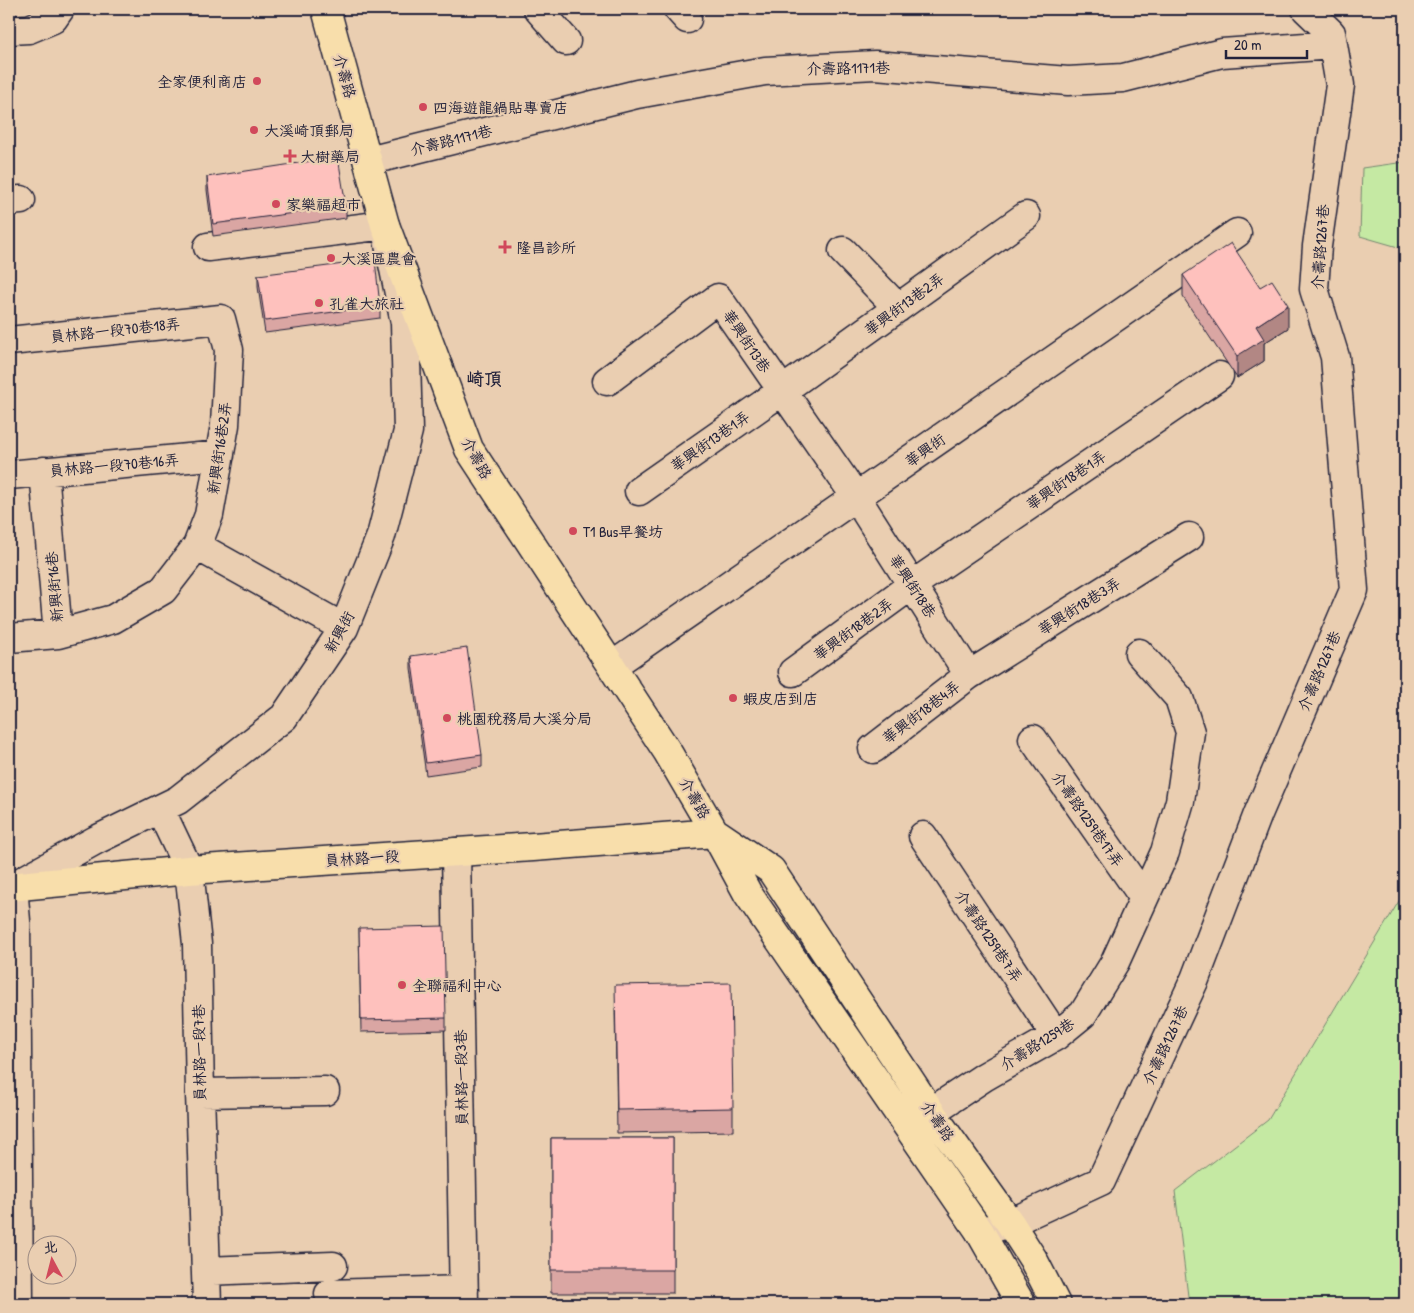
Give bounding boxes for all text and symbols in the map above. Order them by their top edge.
scale bar [1226,28,1308,60]
text: 20 m [1234,34,1261,55]
street label: 介壽路 [329,51,361,101]
street label: 介壽路1171巷 [806,57,890,79]
place label: 全家便利商店 [157,71,247,92]
marker: 全家便利商店 [251,75,263,87]
place label: 四海遊龍鍋貼專賣店 [433,97,568,118]
marker: 四海遊龍鍋貼專賣店 [417,101,429,113]
place label: 大溪崎頂郵局 [264,120,354,141]
street label: 介壽路1171巷 [408,120,494,160]
marker: 大溪崎頂郵局 [248,124,260,136]
place label: 大樹藥局 [300,146,360,167]
marker: 大樹藥局 [284,150,296,162]
place label: 家樂福超市 [286,194,361,215]
marker: 家樂福超市 [270,198,282,210]
street label: 介壽路1267巷 [1307,203,1333,291]
place label: 隆昌診所 [516,237,576,258]
marker: 隆昌診所 [498,240,512,254]
place label: 大溪區農會 [341,248,416,269]
marker: 大溪區農會 [325,252,337,264]
street label: 華興街13巷2弄 [860,268,948,340]
place label: 孔雀大旅社 [329,293,404,314]
marker: 孔雀大旅社 [313,297,325,309]
street label: 華興街13巷 [718,305,776,377]
street label: 員林路一段70巷18弄 [49,313,181,347]
district label: 崎頂 [466,366,502,391]
street label: 新興街16巷2弄 [202,400,236,496]
street label: 華興街13巷1弄 [666,406,754,476]
street label: 華興街 [901,428,949,472]
street label: 介壽路 [457,433,497,483]
street label: 華興街18巷1弄 [1022,445,1110,515]
street label: 員林路一段70巷16弄 [48,449,180,481]
place label: T1 Bus早餐坊 [583,521,663,542]
marker: T1 Bus早餐坊 [567,525,579,537]
street label: 華興街18巷 [885,550,941,622]
street label: 新興街16巷 [40,551,68,623]
street label: 華興街18巷3弄 [1034,572,1124,640]
street label: 華興街18巷2弄 [809,593,897,665]
street label: 新興街 [319,607,359,657]
street label: 介壽路1267巷 [1293,627,1345,715]
street label: 華興街18巷4弄 [878,676,964,748]
place label: 蝦皮店到店 [743,688,818,709]
marker: 蝦皮店到店 [727,692,739,704]
place label: 桃園稅務局大溪分局 [457,708,592,729]
marker: 桃園稅務局大溪分局 [441,712,453,724]
street label: 介壽路1259巷17弄 [1047,767,1129,871]
street label: 介壽路 [675,773,715,823]
street label: 員林路一段 [324,845,400,871]
street label: 介壽路1259巷7弄 [950,886,1028,986]
place label: 全聯福利中心 [412,975,502,996]
marker: 全聯福利中心 [396,979,408,991]
street label: 介壽路1267巷 [1137,1002,1193,1088]
street label: 員林路一段7巷 [188,1004,210,1102]
street label: 介壽路1259巷 [996,1013,1078,1075]
street label: 員林路一段3巷 [450,1029,472,1127]
street label: 介壽路 [916,1097,960,1145]
north arrow [28,1236,78,1286]
text: 北 [42,1236,58,1257]

